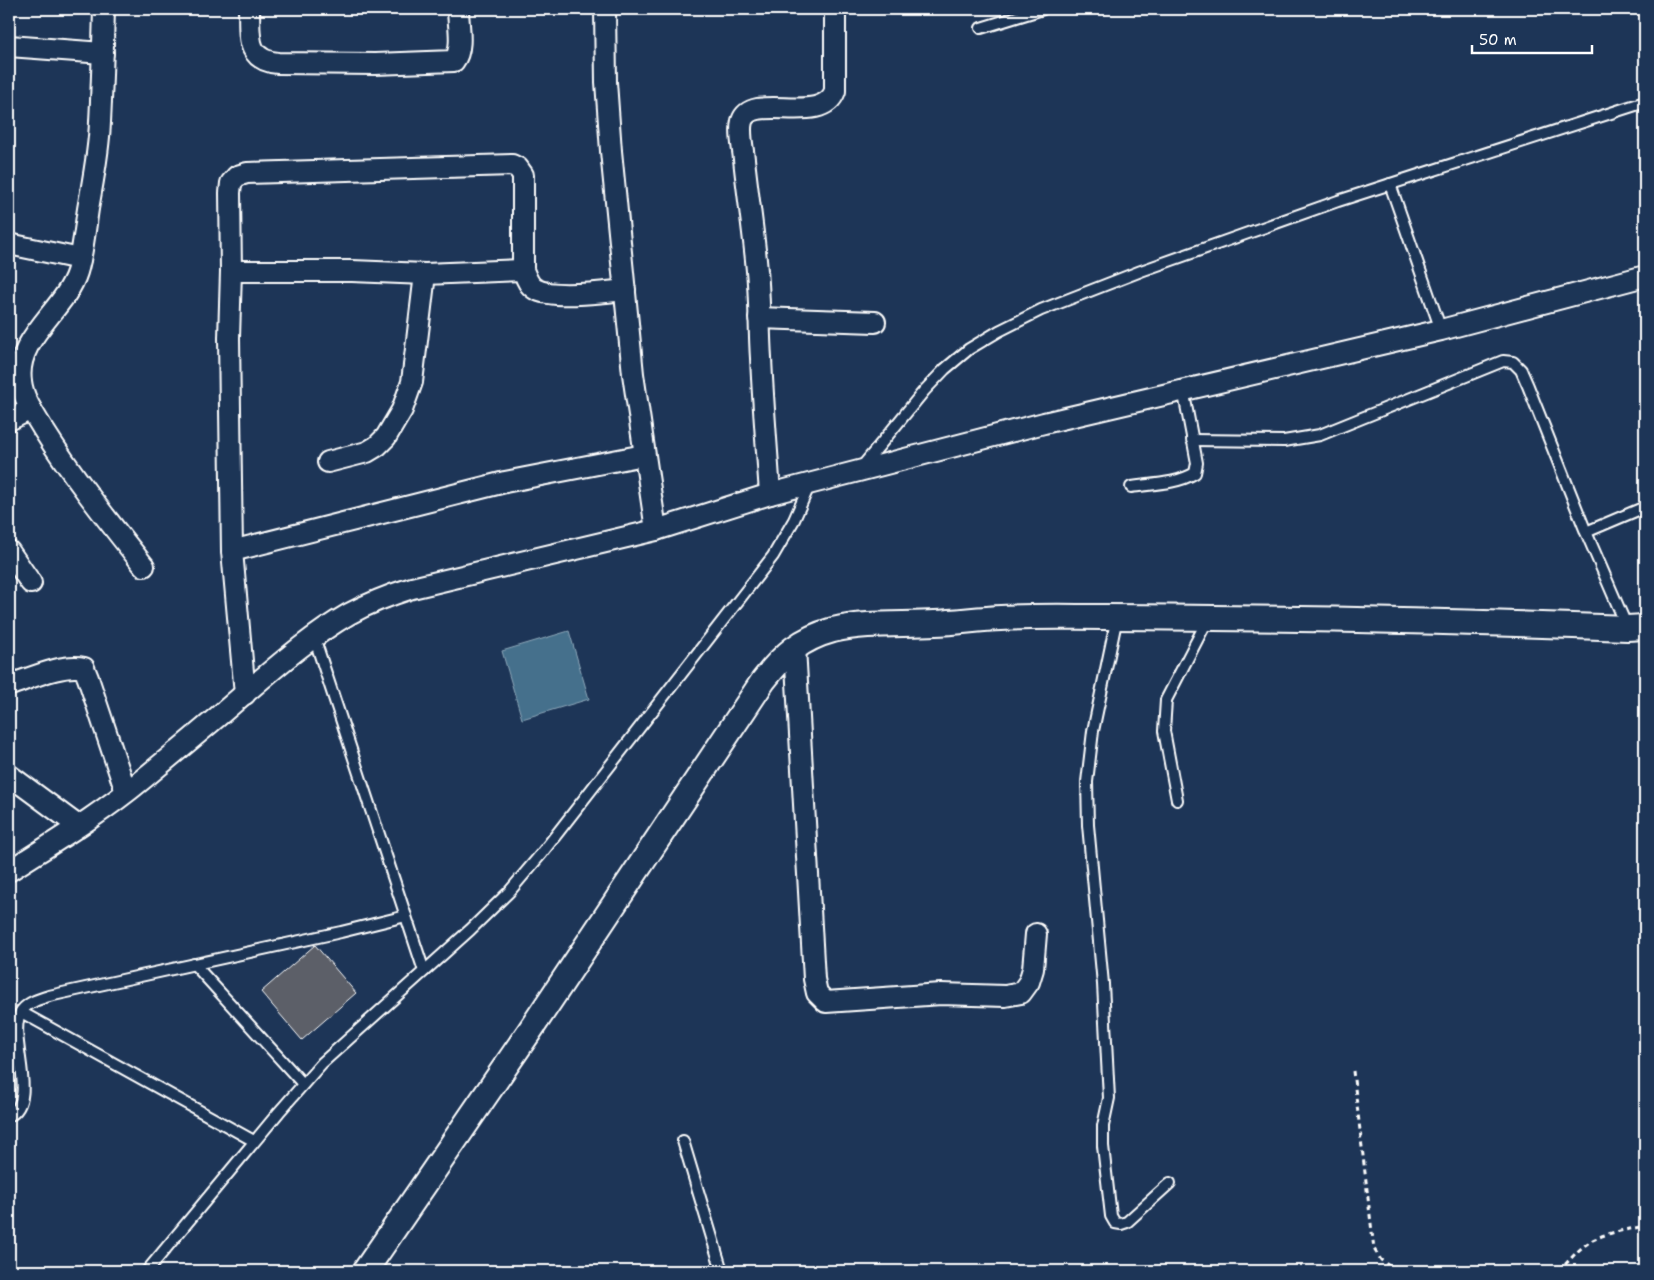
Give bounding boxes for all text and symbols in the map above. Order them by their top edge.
scale bar [1472,22,1592,54]
text: 50 m [1479,30,1517,50]

